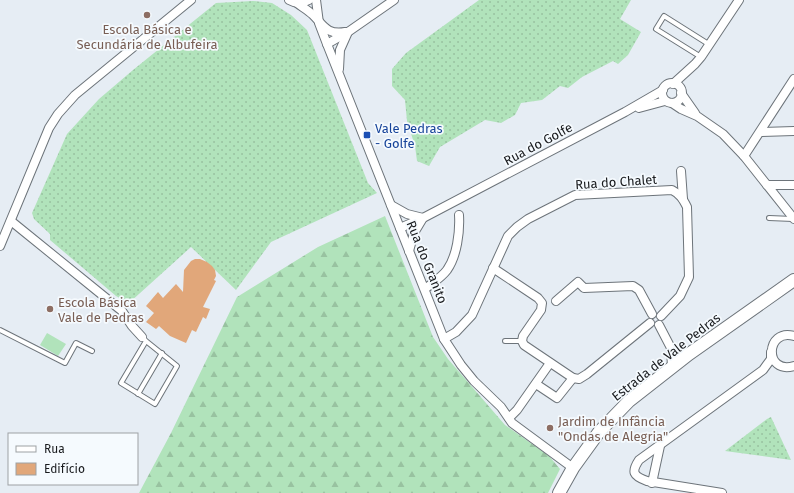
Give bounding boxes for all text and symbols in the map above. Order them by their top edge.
marker: Escola Básica e Secundária de Albufeira [142,10,152,20]
place label: Escola Básica e Secundária de Albufeira [77,22,217,52]
street label: Rua do Golfe [501,120,575,168]
place label: Vale Pedras - Golfe [375,121,443,151]
marker: Vale Pedras - Golfe [362,130,372,140]
street label: Rua do Chalet [575,172,658,192]
street label: Rua do Granito [404,218,450,306]
place label: Escola Básica Vale de Pedras [58,295,144,325]
marker: Escola Básica Vale de Pedras [45,304,55,314]
street label: Estrada de Vale Pedras [609,310,723,404]
place label: Jardim de Infância "Ondas de Alegria" [558,414,668,444]
marker: Jardim de Infância "Ondas de Alegria" [545,423,555,433]
legend [8,433,138,485]
text: Rua [44,442,65,456]
text: Edifício [44,462,85,476]

